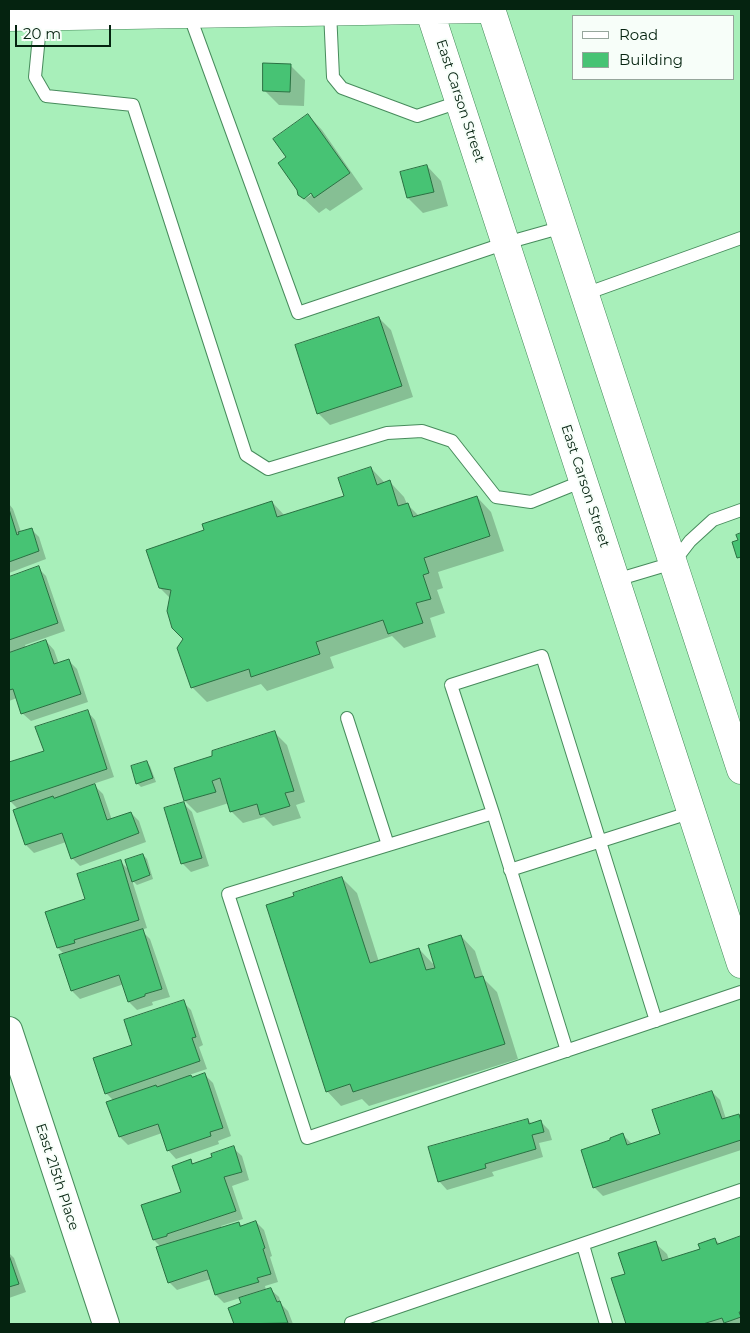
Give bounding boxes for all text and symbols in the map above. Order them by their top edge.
scale bar [18,15,114,47]
legend [572,15,735,80]
text: 20 m [23,24,61,43]
text: Road [619,25,658,44]
street label: East Carson Street [432,37,488,165]
text: Building [619,50,683,69]
street label: East Carson Street [557,422,613,550]
street label: East 215th Place [32,1121,82,1233]

